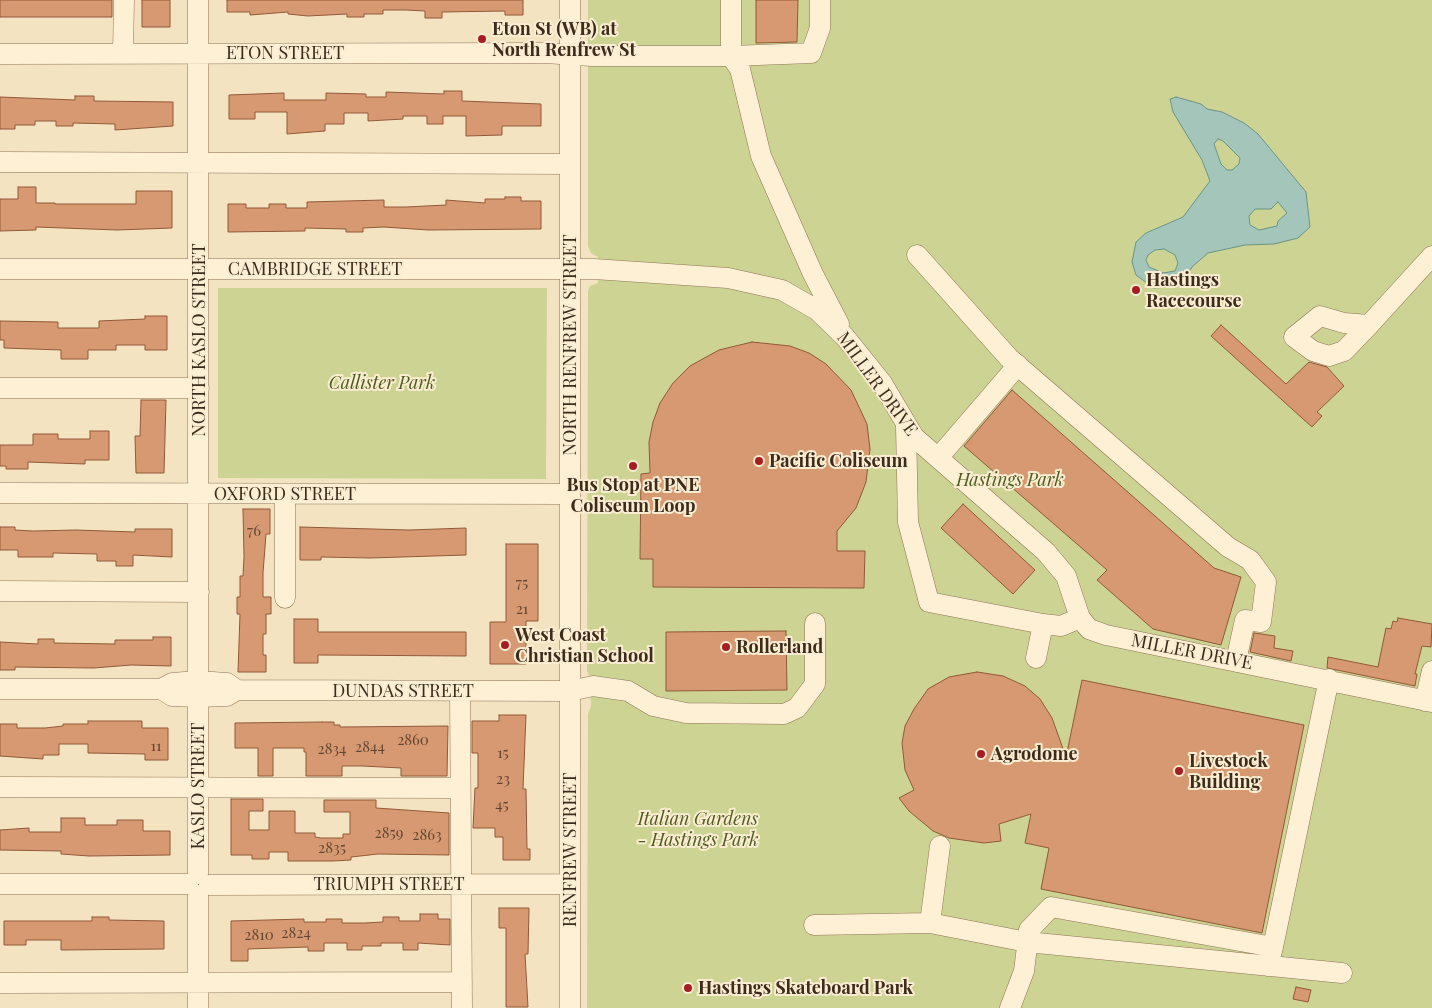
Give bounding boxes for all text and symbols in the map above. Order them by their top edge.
place label: Eton St (WB) at North Renfrew St [492,18,636,60]
marker: Eton St (WB) at North Renfrew St [476,33,488,45]
street label: ETON STREET [226,42,344,64]
street label: NORTH RENFREW STREET [559,234,581,456]
street label: NORTH KASLO STREET [188,243,210,437]
street label: CAMBRIDGE STREET [228,258,402,280]
place label: Hastings Racecourse [1146,269,1242,312]
marker: Hastings Racecourse [1130,284,1142,296]
street label: MILLER DRIVE [832,328,922,440]
park label: Callister Park [329,372,435,394]
place label: Pacific Coliseum [769,450,908,472]
marker: Pacific Coliseum [753,455,765,467]
marker: Bus Stop at PNE Coliseum Loop [627,460,639,472]
park label: Hastings Park [956,469,1064,491]
place label: Bus Stop at PNE Coliseum Loop [566,474,700,516]
street label: OXFORD STREET [214,483,356,505]
house number: 76 [247,522,261,540]
house number: 75 [516,574,528,592]
house number: 21 [516,600,528,618]
place label: West Coast Christian School [515,624,654,666]
street label: MILLER DRIVE [1130,630,1254,674]
place label: Rollerland [736,636,823,658]
marker: West Coast Christian School [499,639,511,651]
marker: Rollerland [720,641,732,653]
street label: DUNDAS STREET [332,680,474,702]
street label: KASLO STREET [187,723,209,849]
house number: 2860 [397,731,429,749]
house number: 11 [150,737,162,755]
house number: 2844 [355,738,385,756]
house number: 2834 [318,740,346,758]
place label: Agrodome [991,743,1078,765]
house number: 15 [497,744,509,762]
marker: Agrodome [975,748,987,760]
place label: Livestock Building [1189,750,1268,792]
marker: Livestock Building [1173,765,1185,777]
house number: 23 [496,770,510,788]
street label: RENFREW STREET [559,773,581,927]
house number: 45 [495,796,509,814]
park label: Italian Gardens - Hastings Park [637,808,759,851]
house number: 2859 [375,824,403,842]
house number: 2863 [412,826,442,844]
house number: 2835 [318,839,346,857]
street label: TRIUMPH STREET [313,873,465,895]
house number: 2824 [281,924,311,942]
house number: 2810 [244,926,274,944]
place label: Hastings Skateboard Park [698,977,913,999]
marker: Hastings Skateboard Park [682,982,694,994]

